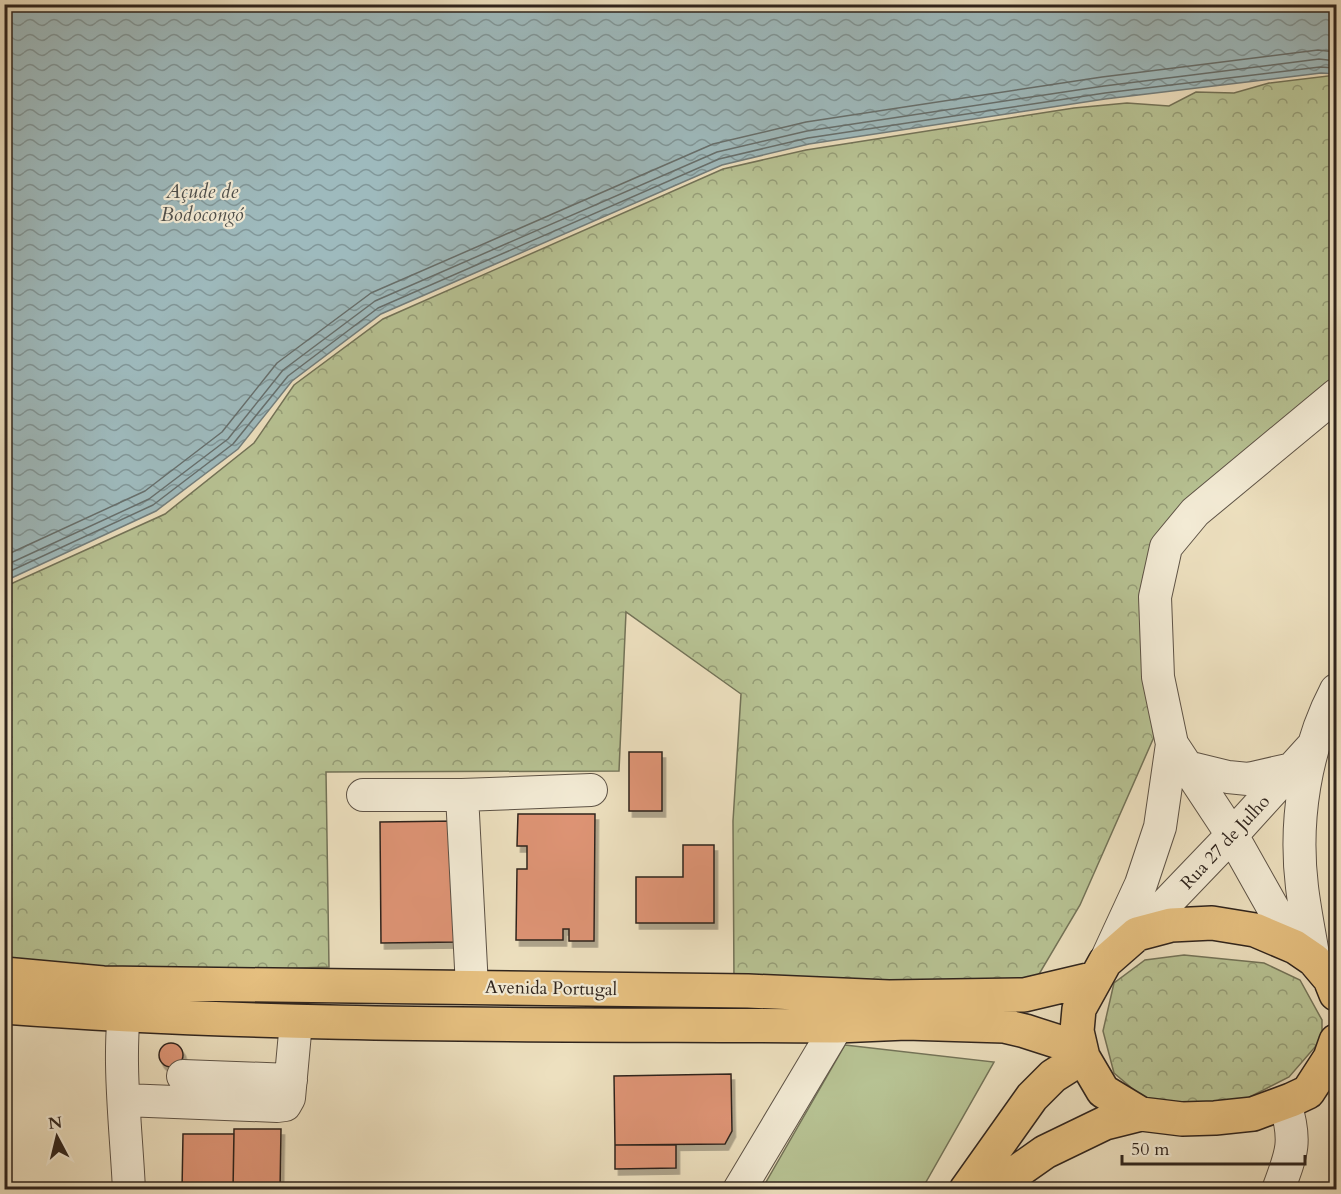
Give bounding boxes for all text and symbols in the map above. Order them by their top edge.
water label: Açude de Bodocongó [161,178,244,228]
street label: Rua 27 de Julho [1175,789,1276,895]
street label: Avenida Portugal [485,975,618,1002]
north arrow [27,1107,87,1167]
text: N [47,1111,64,1135]
scale bar [1122,1128,1305,1166]
text: 50 m [1131,1137,1170,1162]

